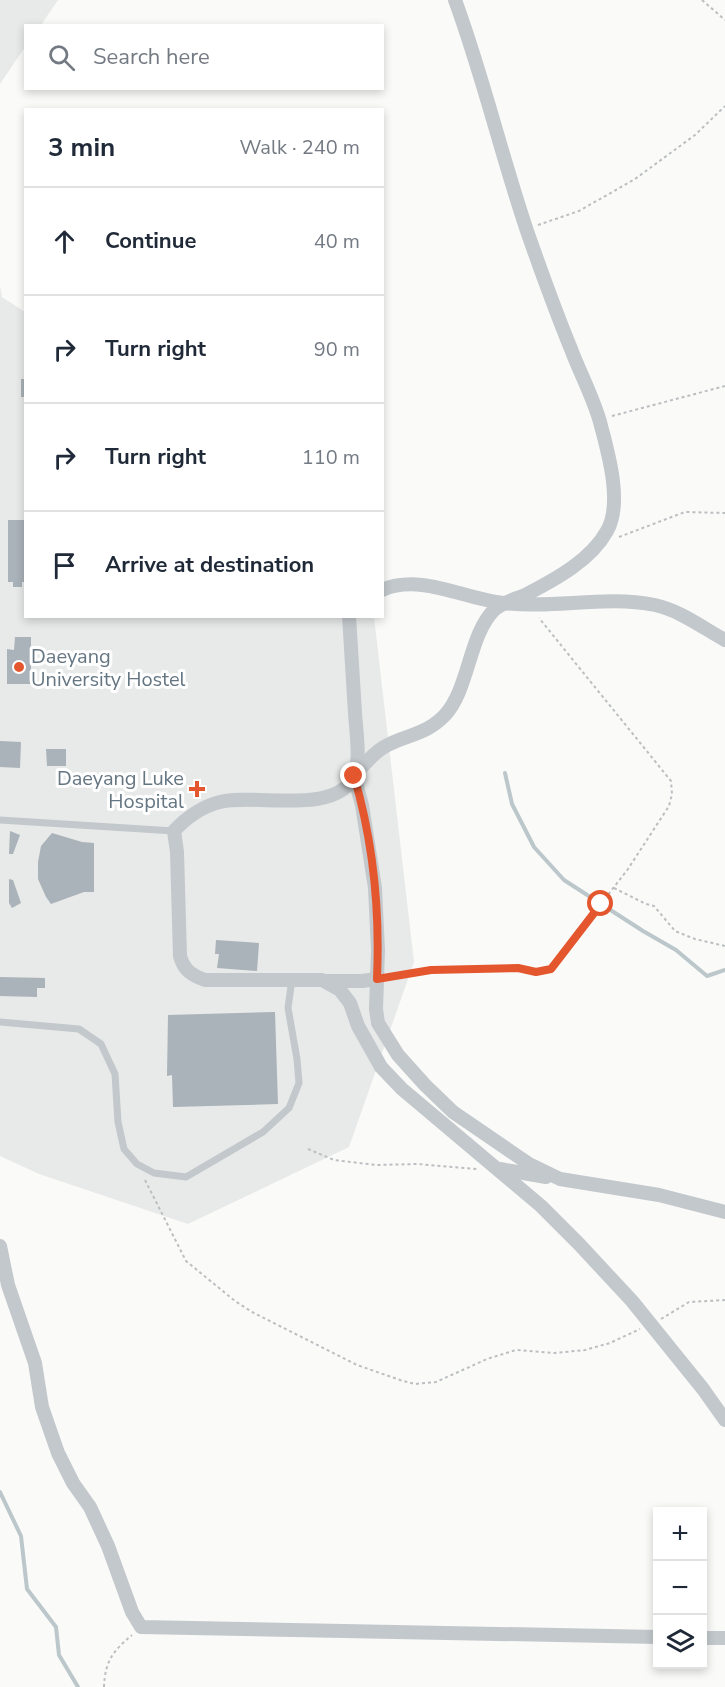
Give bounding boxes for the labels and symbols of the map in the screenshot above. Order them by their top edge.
place label: Daeyang University Hostel [31,643,186,693]
marker: Daeyang University Hostel [12,660,26,674]
route end [340,762,366,788]
place label: Daeyang Luke Hospital [57,765,184,815]
marker: Daeyang Luke Hospital [188,780,206,798]
route start [587,890,613,916]

